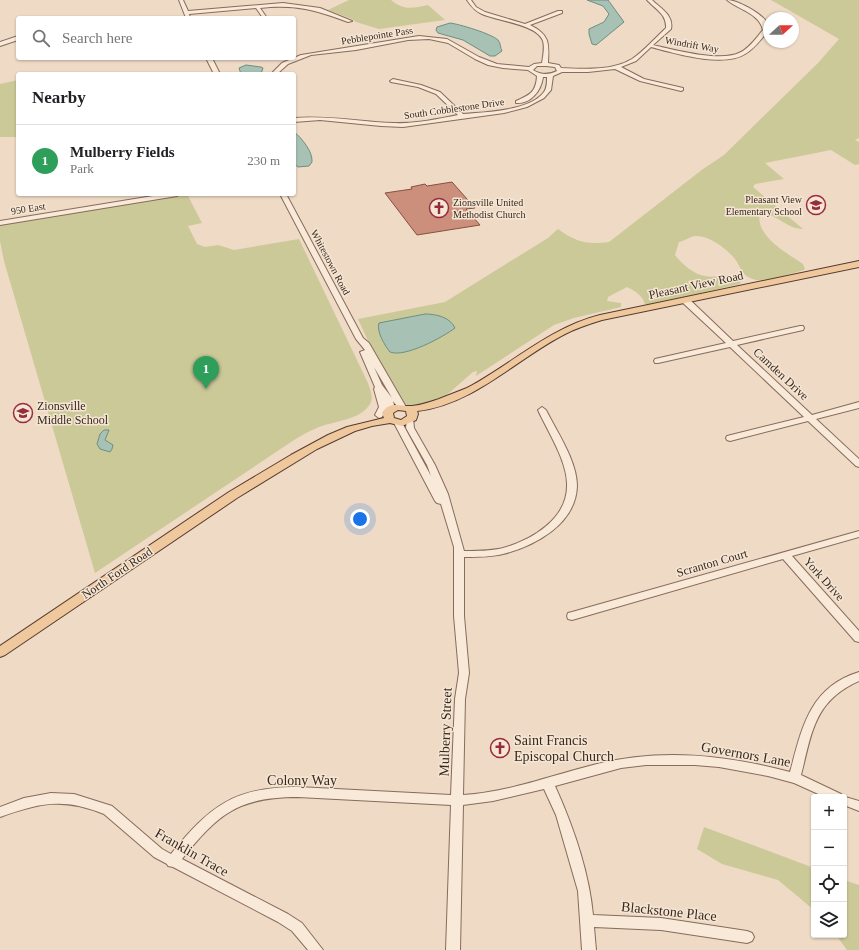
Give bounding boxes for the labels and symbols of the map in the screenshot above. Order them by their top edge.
north arrow [763,12,799,48]
street label: Pebblepointe Pass [340,24,414,47]
street label: Windrift Way [664,34,720,55]
street label: South Cobblestone Drive [403,96,505,121]
place label: Pleasant View Elementary School [726,194,803,217]
school or university icon: Pleasant View Elementary School [805,194,827,216]
church icon: Zionsville United Methodist Church [428,197,450,219]
place label: Zionsville United Methodist Church [453,197,526,220]
street label: 950 East [10,200,46,217]
street label: Whitestown Road [309,228,352,297]
street label: Pleasant View Road [647,268,745,302]
street label: Camden Drive [751,345,811,403]
pin: 1 [193,356,219,389]
place label: Zionsville Middle School [37,399,109,427]
school or university icon: Zionsville Middle School [12,402,34,424]
your location [350,509,370,529]
street label: North Ford Road [79,544,155,602]
street label: Scranton Court [675,546,750,580]
street label: York Drive [801,554,847,604]
street label: Mulberry Street [436,687,455,777]
place label: Saint Francis Episcopal Church [514,733,614,764]
church icon: Saint Francis Episcopal Church [489,737,511,759]
street label: Governors Lane [700,739,792,770]
street label: Colony Way [267,773,337,788]
street label: Franklin Trace [152,825,231,879]
street label: Blackstone Place [620,899,717,924]

